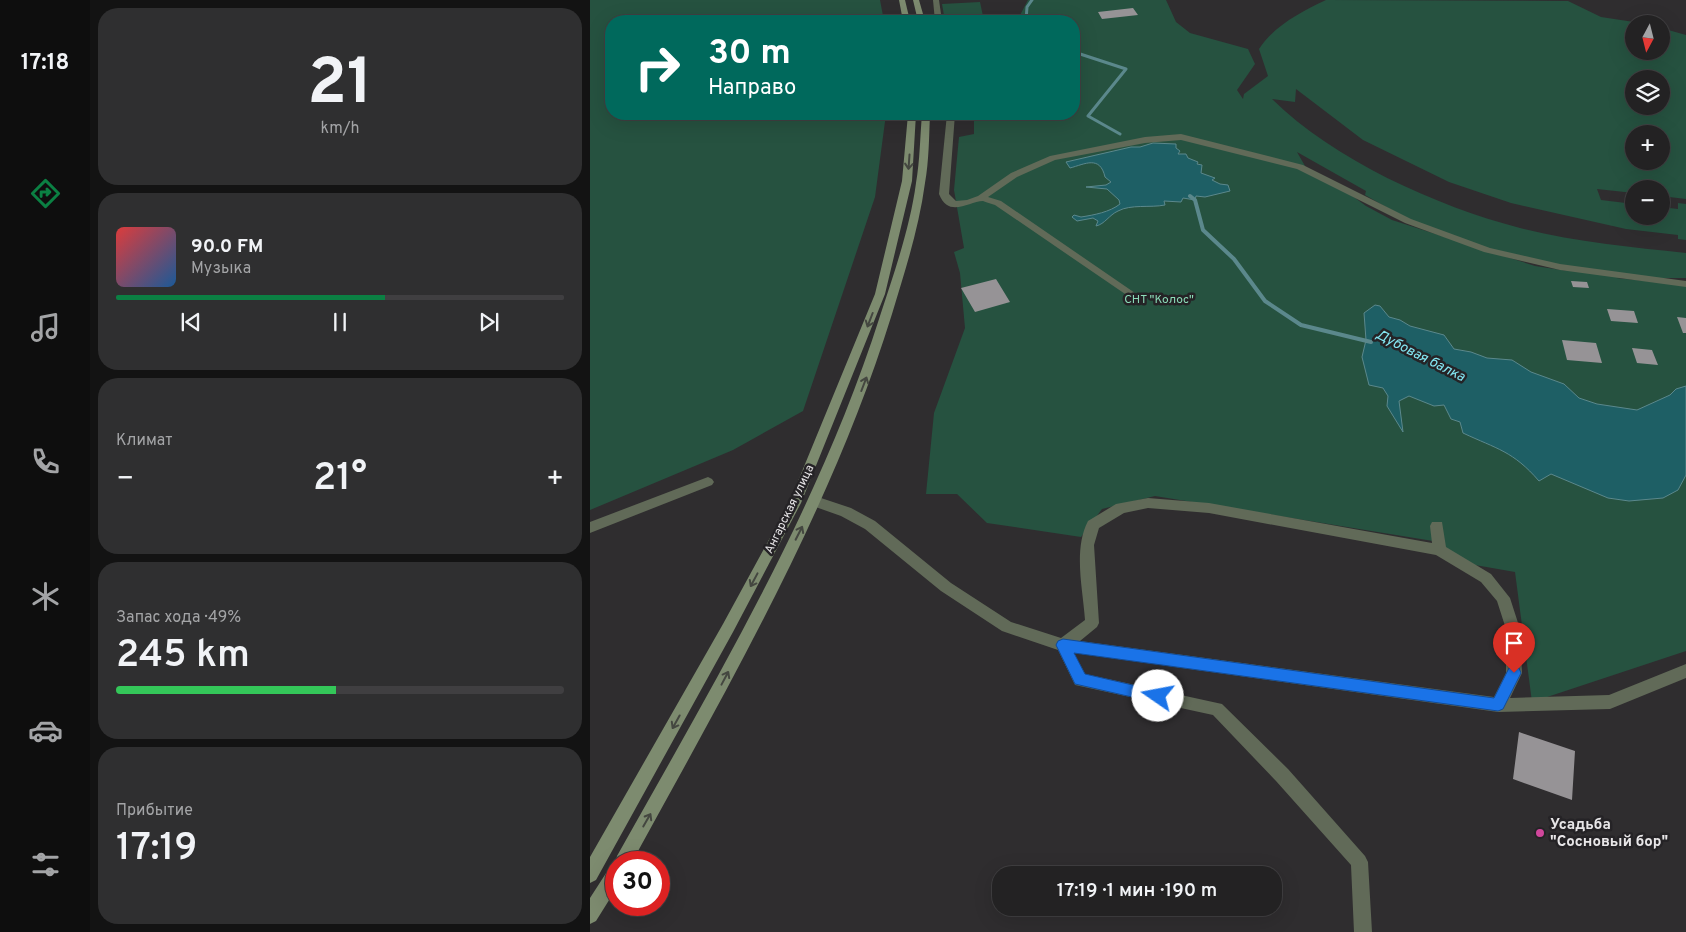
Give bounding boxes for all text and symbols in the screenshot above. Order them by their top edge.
north arrow [1625,15,1670,60]
map controls [1625,15,1670,225]
text: 30 m [708,32,791,76]
icon: right [625,35,690,100]
text: 21 [307,45,373,127]
text: 17:18 [21,50,69,77]
button: layers [1625,70,1670,115]
text: Направо [708,75,796,102]
text: km/h [321,119,359,139]
button: + [1625,125,1670,170]
one-way arrow [904,154,913,170]
icon: directions [28,176,63,211]
button: − [1625,180,1670,225]
text: 90.0 FM [191,235,263,259]
text: Музыка [191,259,251,279]
park label: СНТ "Колос" [1124,292,1194,308]
icon: previous [177,308,205,336]
icon: pause [326,308,354,336]
icon: next [475,308,503,336]
icon: music [28,310,63,345]
one-way arrow [865,312,874,327]
water label: Дубовая балка [1373,327,1468,386]
one-way arrow [859,377,869,392]
text: Климат [116,431,173,451]
icon: phone [28,444,63,479]
text: 21° [313,455,367,504]
text: − [116,462,134,498]
text: + [546,462,564,498]
street label: Ангарская улица [761,462,818,557]
one-way arrow [795,526,804,541]
one-way arrow [749,572,759,587]
icon: climate [28,579,63,614]
text: Запас хода · 49% [116,608,241,628]
pin [1493,622,1535,673]
icon: arrive [1500,629,1528,657]
text: 245 km [116,632,250,681]
position arrow [1131,669,1183,721]
one-way arrow [720,670,730,685]
icon: car [28,713,63,748]
one-way arrow [671,715,681,730]
text: Прибытие [116,801,193,821]
one-way arrow [643,814,653,828]
place label: Усадьба "Сосновый бор" [1550,816,1668,852]
text: 17:19 [116,825,197,874]
marker: Усадьба "Сосновый бор" [1534,827,1546,839]
icon: filters [28,847,63,882]
speed limit sign: 30 [605,851,670,916]
text: 17:19 · 1 мин · 190 m [1057,879,1217,903]

